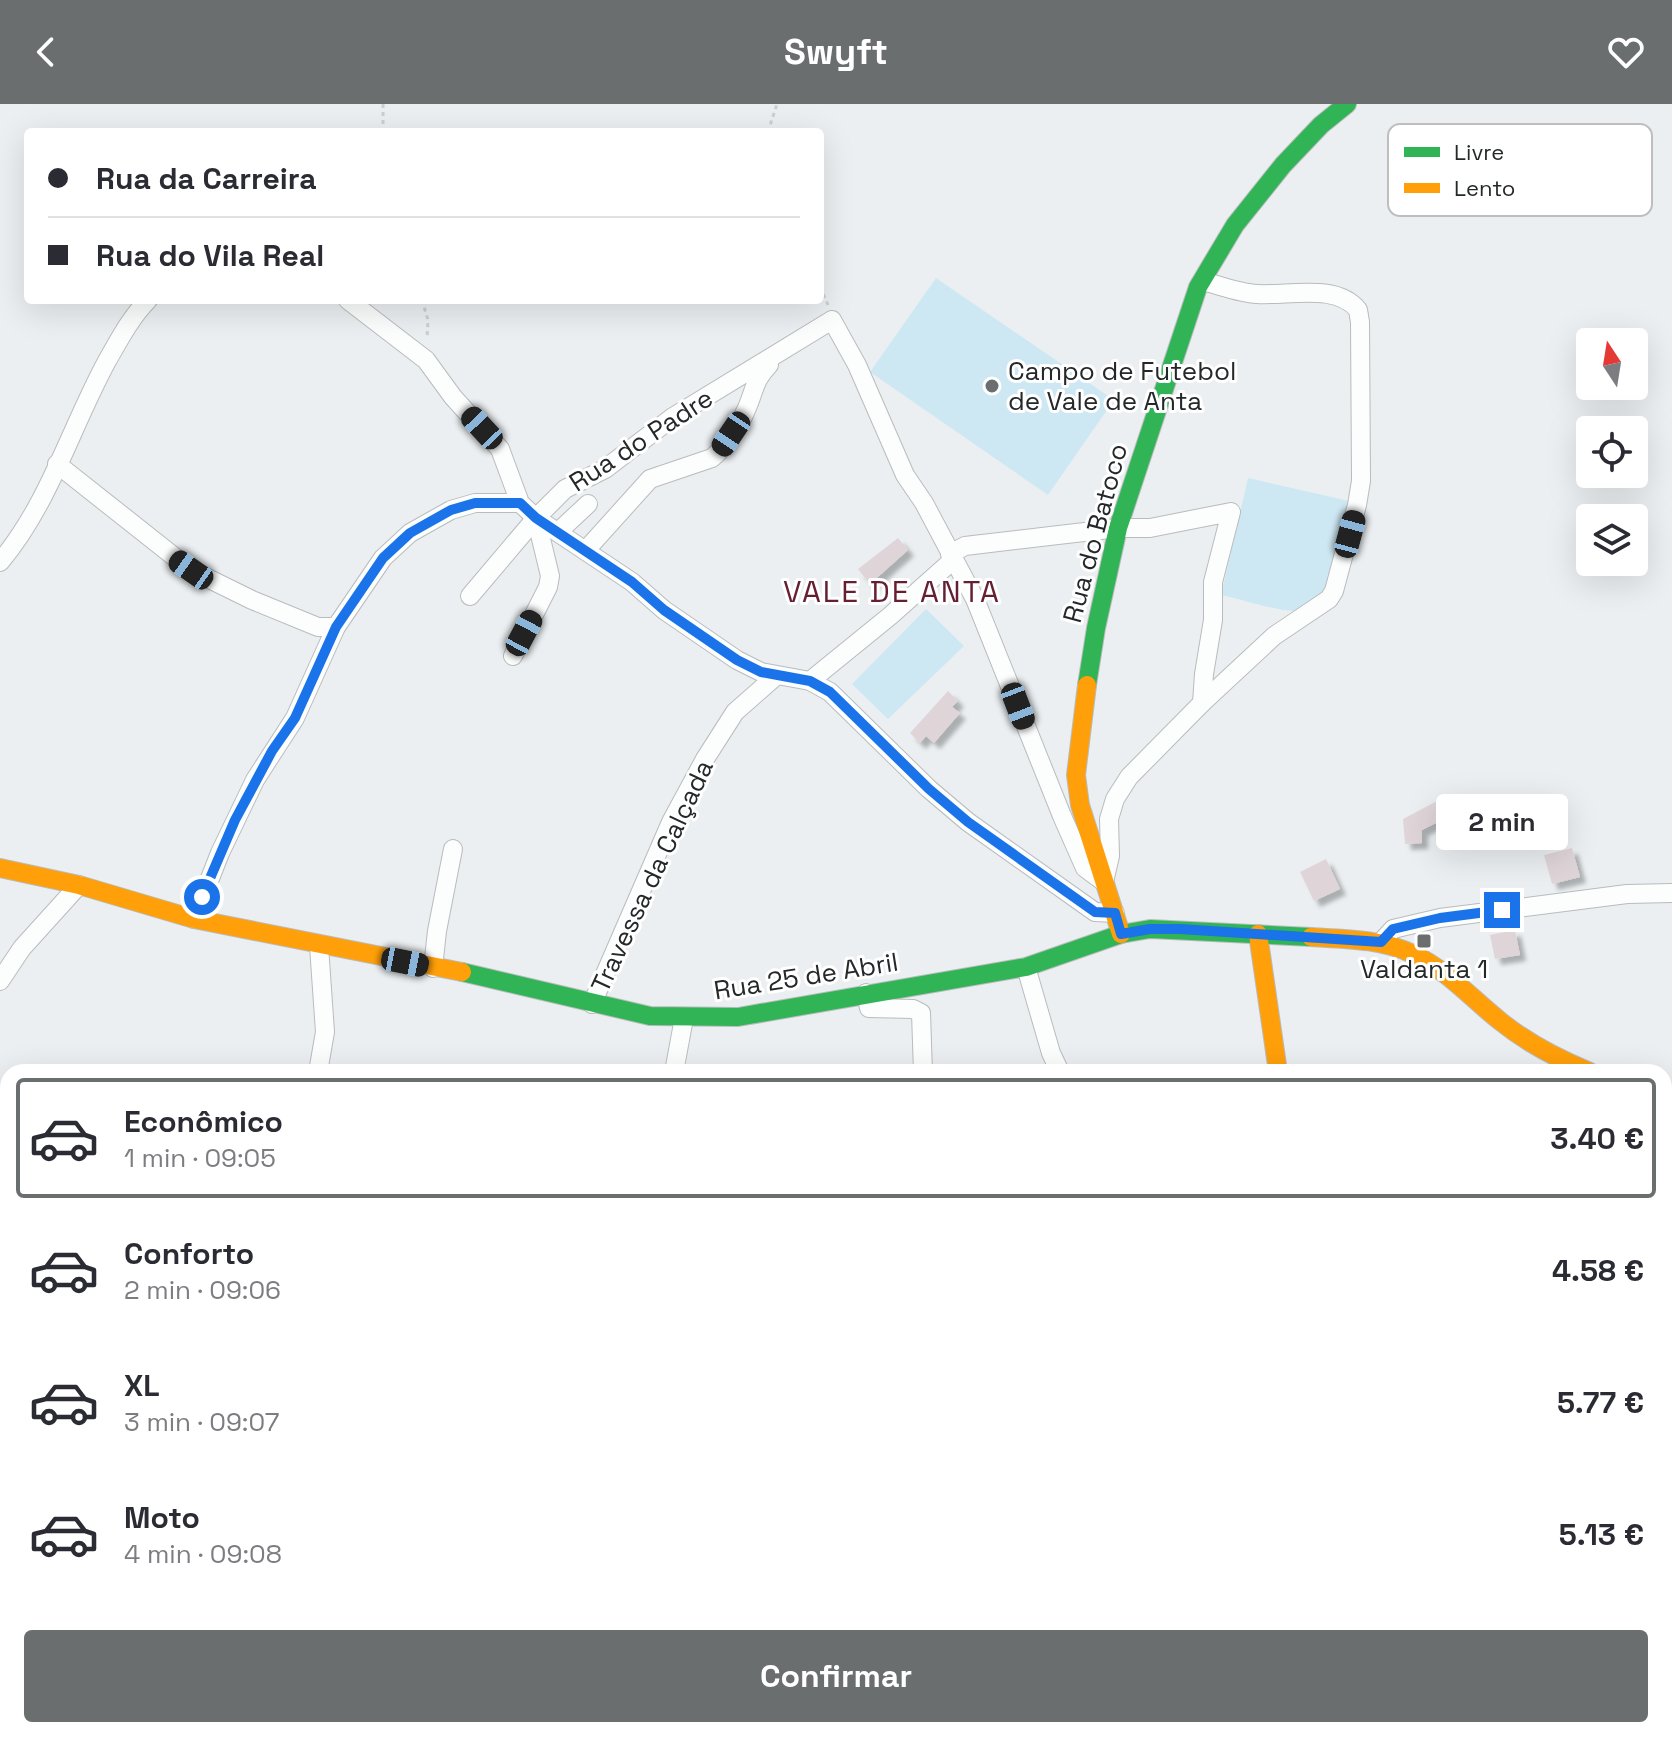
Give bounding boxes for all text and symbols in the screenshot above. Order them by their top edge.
text: Swyft [784,29,888,75]
icon: back [24,30,68,74]
icon: heart [1604,30,1648,74]
legend [1388,124,1652,216]
text: Livre [1454,138,1504,166]
text: Rua da Carreira [96,159,317,198]
text: Lento [1454,174,1515,202]
text: Rua do Vila Real [96,236,324,275]
north arrow [1576,328,1648,400]
map controls [1576,328,1648,576]
place label: Campo de Futebol de Vale de Anta [1008,354,1236,418]
marker: Campo de Futebol de Vale de Anta [983,377,1001,395]
street label: Rua do Padre [563,381,719,499]
car [457,402,507,454]
car [708,407,754,461]
button: locate [1576,416,1648,488]
street label: Rua do Batoco [1055,440,1135,626]
button: layers [1576,504,1648,576]
car [1332,508,1368,560]
car [164,546,218,594]
district label: VALE DE ANTA [783,572,1001,611]
car [502,606,546,660]
car [998,679,1038,733]
street label: Travessa da Calçada [583,754,721,998]
callout: 2 min [1436,794,1568,850]
text: 2 min [1468,805,1536,839]
route start [184,879,220,915]
route end [1484,892,1520,928]
marker: Valdanta 1 [1415,932,1433,950]
street label: Rua 25 de Abril [711,945,901,1007]
car [379,946,431,978]
place label: Valdanta 1 [1360,952,1488,986]
icon: car [28,1102,100,1174]
text: Econômico [124,1102,283,1141]
text: 3.40 € [1550,1119,1644,1158]
text: 1 min · 09:05 [124,1141,276,1175]
icon: car [28,1234,100,1306]
text: Conforto [124,1234,254,1273]
text: 4.58 € [1552,1251,1644,1290]
text: 2 min · 09:06 [124,1273,281,1307]
icon: car [28,1366,100,1438]
text: XL [124,1366,160,1405]
text: 5.77 € [1557,1383,1644,1422]
text: 3 min · 09:07 [124,1405,279,1439]
icon: car [28,1498,100,1570]
text: Moto [124,1498,200,1537]
text: 5.13 € [1559,1515,1644,1554]
text: 4 min · 09:08 [124,1537,282,1571]
button: Confirmar [24,1630,1648,1722]

